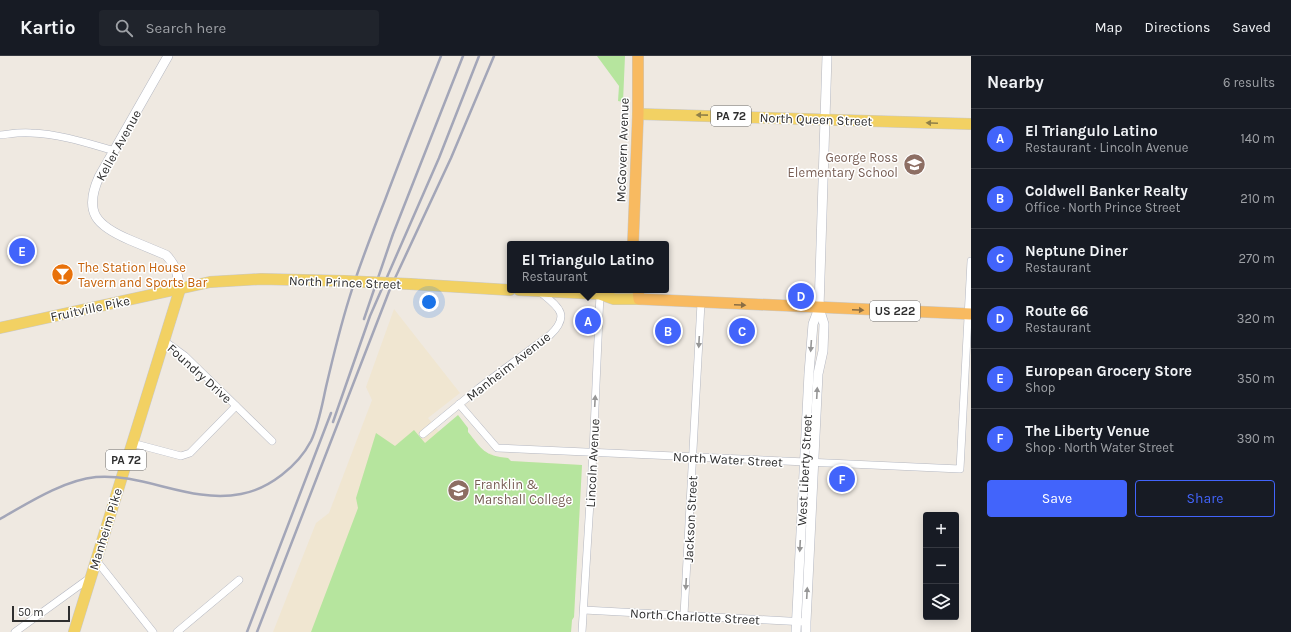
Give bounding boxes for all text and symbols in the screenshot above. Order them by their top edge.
search box [99,10,379,46]
text: Kartio [20,17,75,39]
icon: search [113,17,135,39]
text: Search here [145,19,226,37]
text: Map [1095,19,1123,36]
text: Directions [1145,19,1210,36]
text: Saved [1232,19,1271,36]
text: Nearby [987,72,1044,92]
text: 6 results [1223,75,1275,90]
street label: McGovern Avenue [613,97,632,203]
road number: PA 72 [711,106,751,126]
street label: Keller Avenue [93,107,144,183]
street label: North Queen Street [759,110,873,129]
one-way arrow [696,112,708,119]
one-way arrow [925,120,938,126]
text: El Triangulo Latino [1025,122,1158,140]
text: A [996,131,1004,146]
text: 140 m [1240,131,1275,146]
text: Restaurant · Lincoln Avenue [1025,140,1188,155]
place label: George Ross Elementary School [788,150,898,180]
school or university icon: George Ross Elementary School [901,151,927,177]
text: Coldwell Banker Realty [1025,182,1188,200]
text: B [996,191,1004,206]
text: 210 m [1240,191,1275,206]
text: Office · North Prince Street [1025,200,1180,215]
pin: E [9,236,35,266]
popup [507,241,669,293]
text: Neptune Diner [1025,242,1128,260]
text: El Triangulo Latino [522,251,654,269]
text: C [996,251,1004,266]
text: 270 m [1238,251,1275,266]
place label: The Station House Tavern and Sports Bar [78,260,207,290]
text: Restaurant [1025,260,1091,275]
bar icon: The Station House Tavern and Sports Bar [50,261,76,287]
text: Restaurant [522,269,588,284]
street label: North Prince Street [289,273,401,292]
pin: D [788,281,814,311]
your location [419,292,439,312]
street label: Fruitville Pike [49,293,131,324]
one-way arrow [734,301,746,308]
road number: US 222 [870,301,920,321]
text: Route 66 [1025,302,1088,320]
pin: A [575,306,601,336]
one-way arrow [852,306,864,313]
text: D [996,311,1004,326]
text: 320 m [1237,311,1275,326]
pin: B [655,316,681,346]
pin: C [729,316,755,346]
text: Restaurant [1025,320,1091,335]
street label: Manheim Avenue [463,329,554,404]
one-way arrow [696,336,702,349]
one-way arrow [808,340,815,352]
street label: Foundry Drive [164,341,235,406]
text: European Grocery Store [1025,362,1192,380]
text: E [996,371,1004,386]
text: 350 m [1237,371,1275,386]
text: Shop [1025,380,1055,395]
one-way arrow [814,386,820,399]
one-way arrow [592,394,599,407]
street label: West Liberty Street [794,414,815,526]
street label: Lincoln Avenue [583,418,602,508]
text: The Liberty Venue [1025,422,1150,440]
text: F [996,431,1004,446]
text: 390 m [1237,431,1275,446]
text: Shop · North Water Street [1025,440,1174,455]
street label: North Water Street [673,449,783,470]
road number: PA 72 [106,450,146,470]
pin: F [829,464,855,494]
street label: Jackson Street [681,475,700,563]
place label: Franklin & Marshall College [474,477,572,507]
school or university icon: Franklin & Marshall College [446,478,472,504]
button: Save [987,480,1127,517]
button: Share [1135,480,1275,517]
street label: Manheim Pike [86,486,125,572]
map controls [923,512,959,620]
button: + [923,512,959,548]
one-way arrow [797,540,803,553]
button: − [923,548,959,584]
one-way arrow [683,578,689,591]
button: layers [923,584,959,620]
one-way arrow [804,586,810,599]
scale bar [12,604,70,623]
text: 50 m [18,606,44,619]
street label: North Charlotte Street [630,606,760,627]

